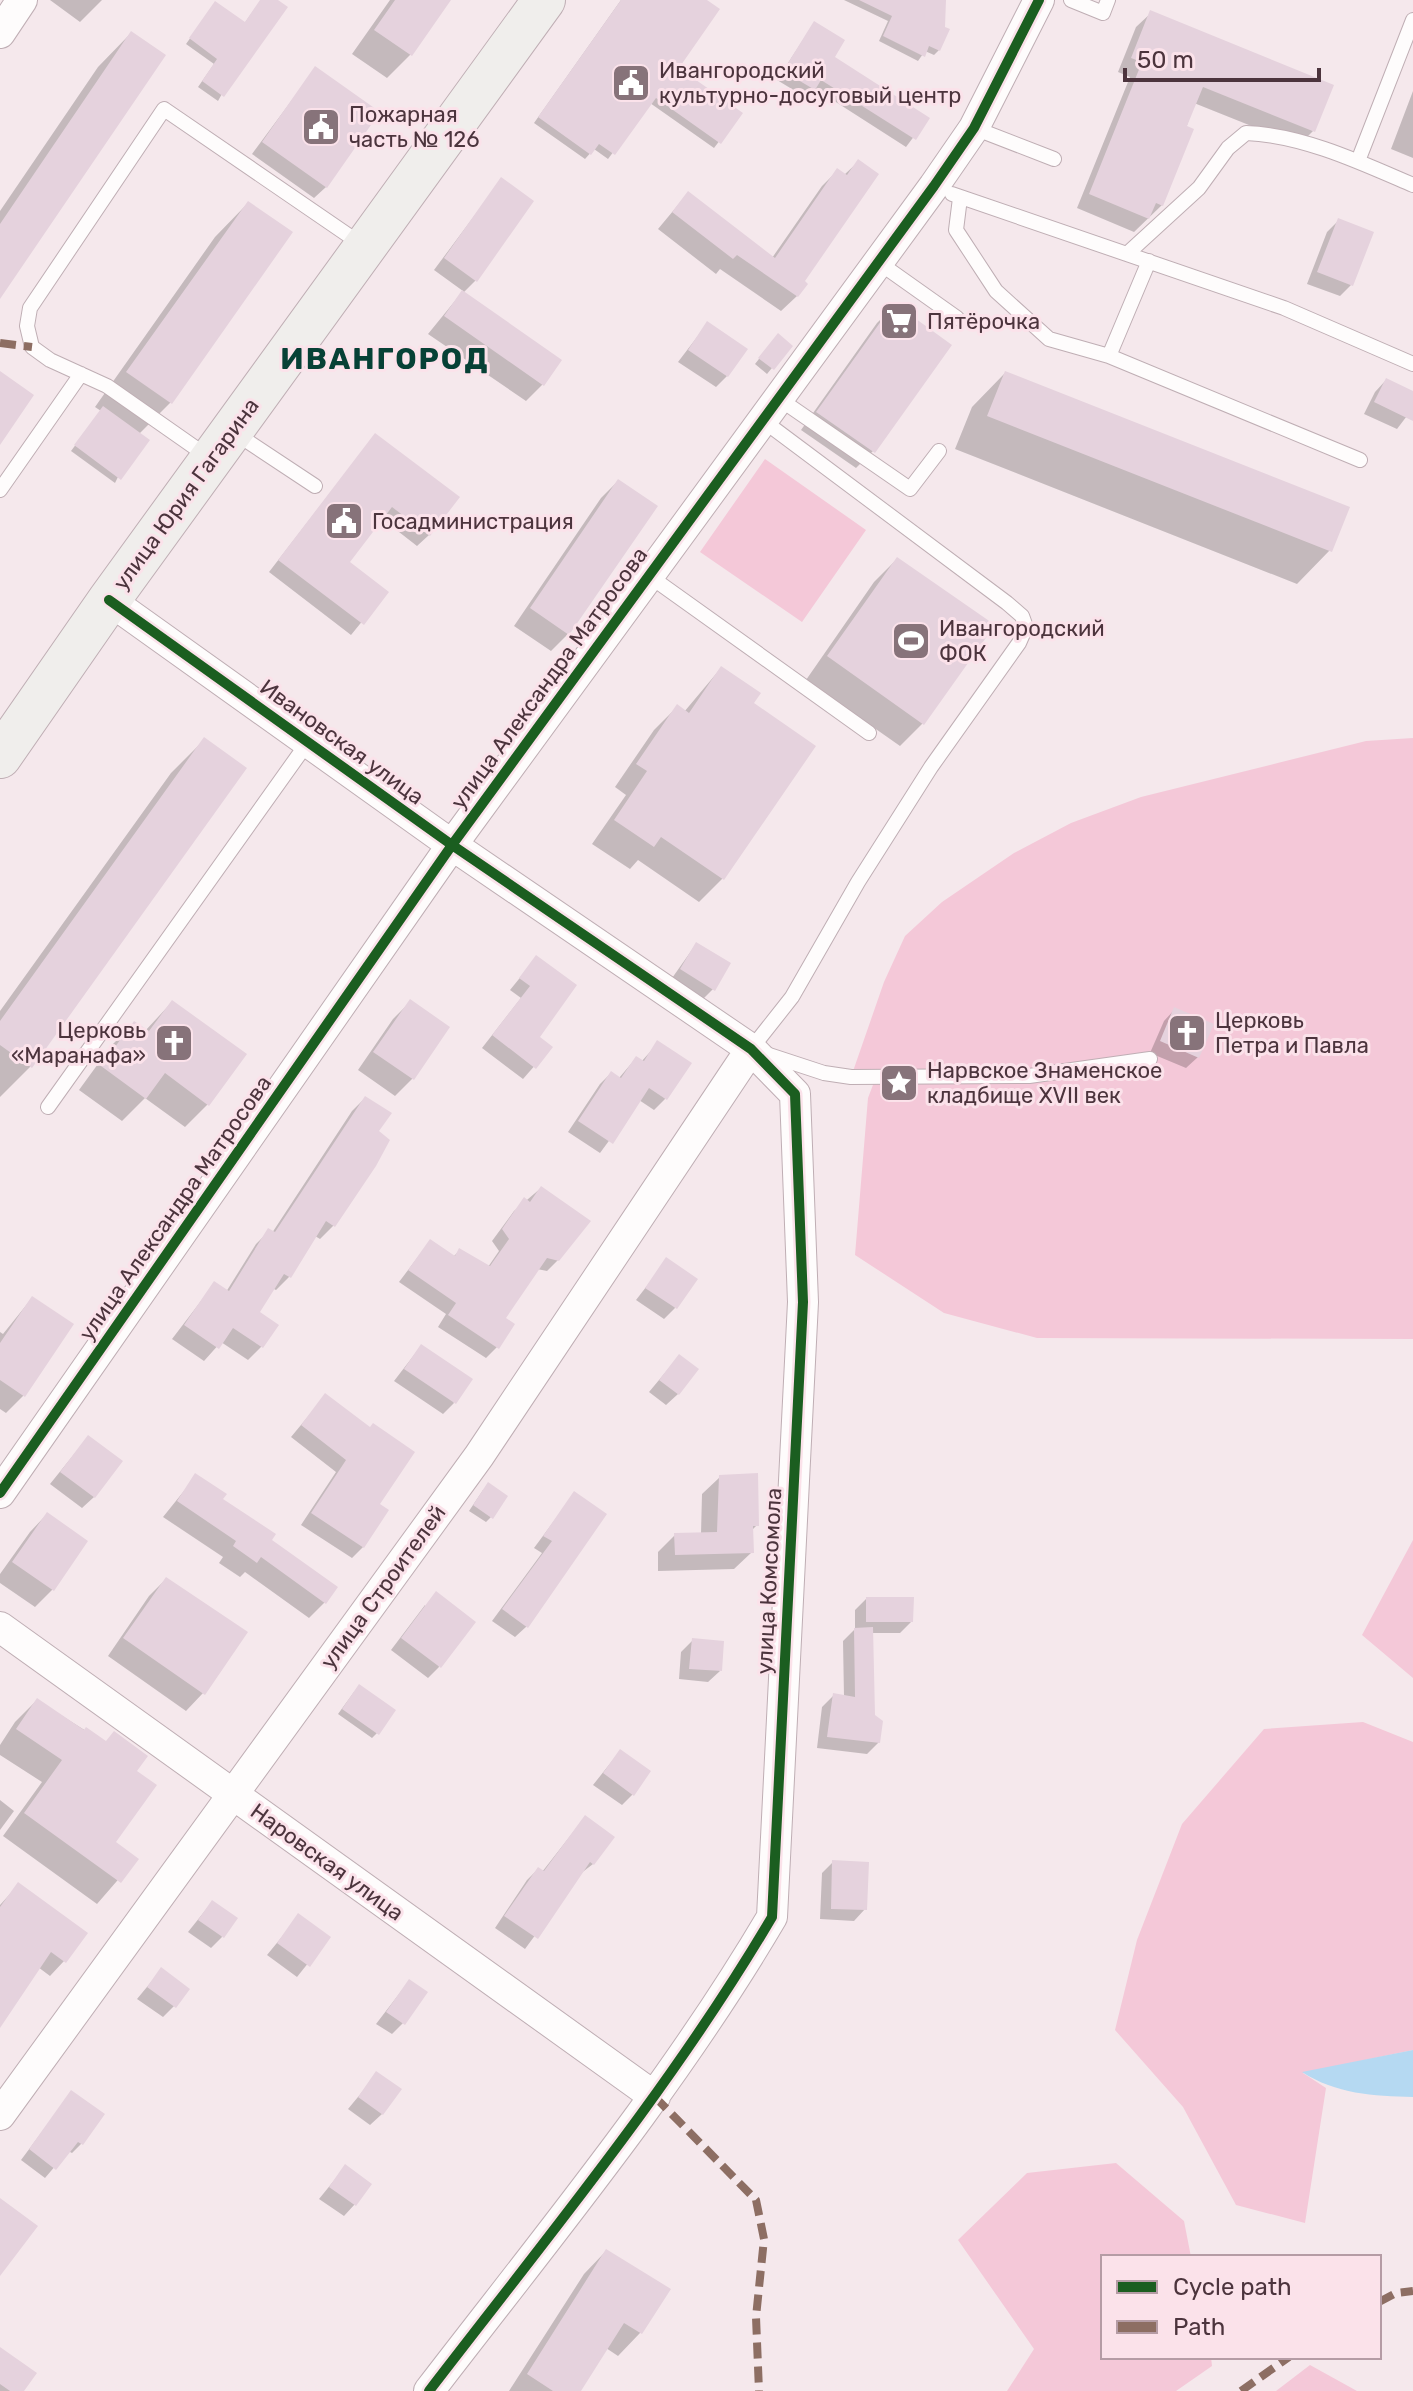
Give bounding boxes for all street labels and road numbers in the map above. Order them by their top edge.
street label: улица Юрия Гагарина [107,393,265,595]
street label: улица Александра Матросова [445,542,653,814]
street label: Ивановская улица [255,673,429,811]
street label: улица Александра Матросова [73,1070,277,1346]
street label: улица Комсомола [751,1487,787,1675]
street label: улица Строителей [315,1500,451,1674]
street label: Наровская улица [245,1797,409,1927]

